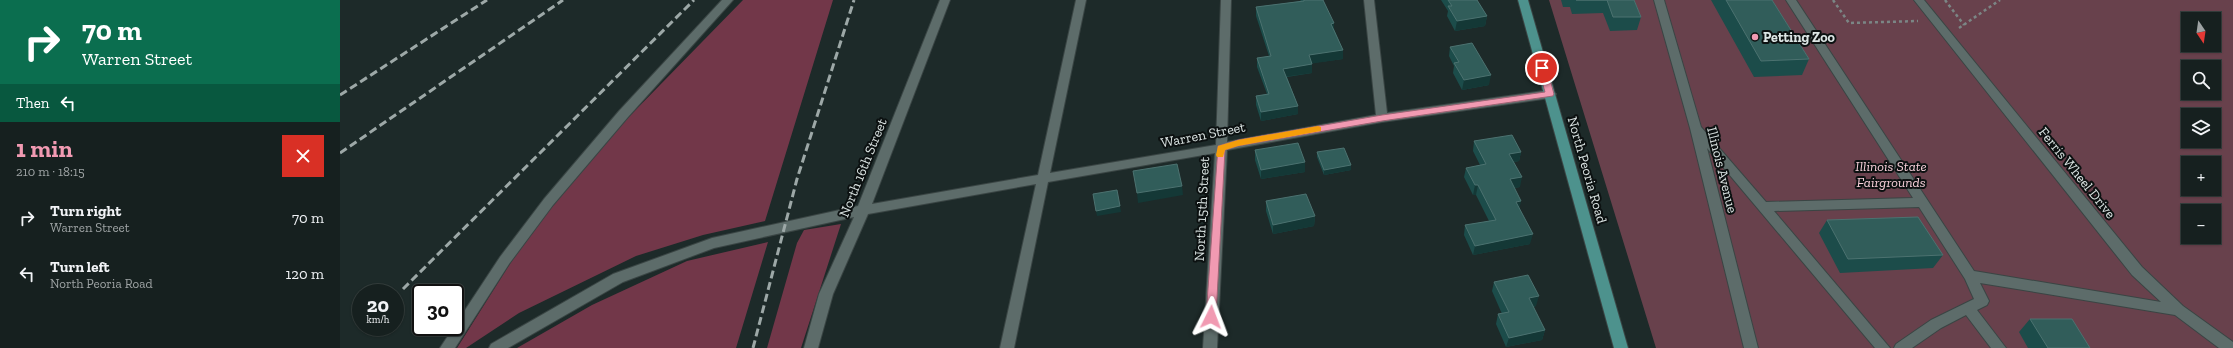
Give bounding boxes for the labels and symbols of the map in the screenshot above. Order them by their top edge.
north arrow [2181,12,2221,52]
place label: Petting Zoo [1763,29,1836,46]
marker: Petting Zoo [1750,32,1760,42]
pin [1525,51,1559,85]
street label: North 16th Street [835,115,891,220]
street label: North Peoria Road [1564,115,1610,226]
street label: Warren Street [1159,118,1247,152]
street label: Ferris Wheel Drive [2035,124,2119,222]
street label: Illinois Avenue [1703,125,1741,215]
street label: North 15th Street [1191,155,1213,262]
park label: Illinois State Fairgrounds [1855,158,1927,191]
speed limit sign: 30 [412,284,464,336]
position arrow [1190,296,1232,338]

